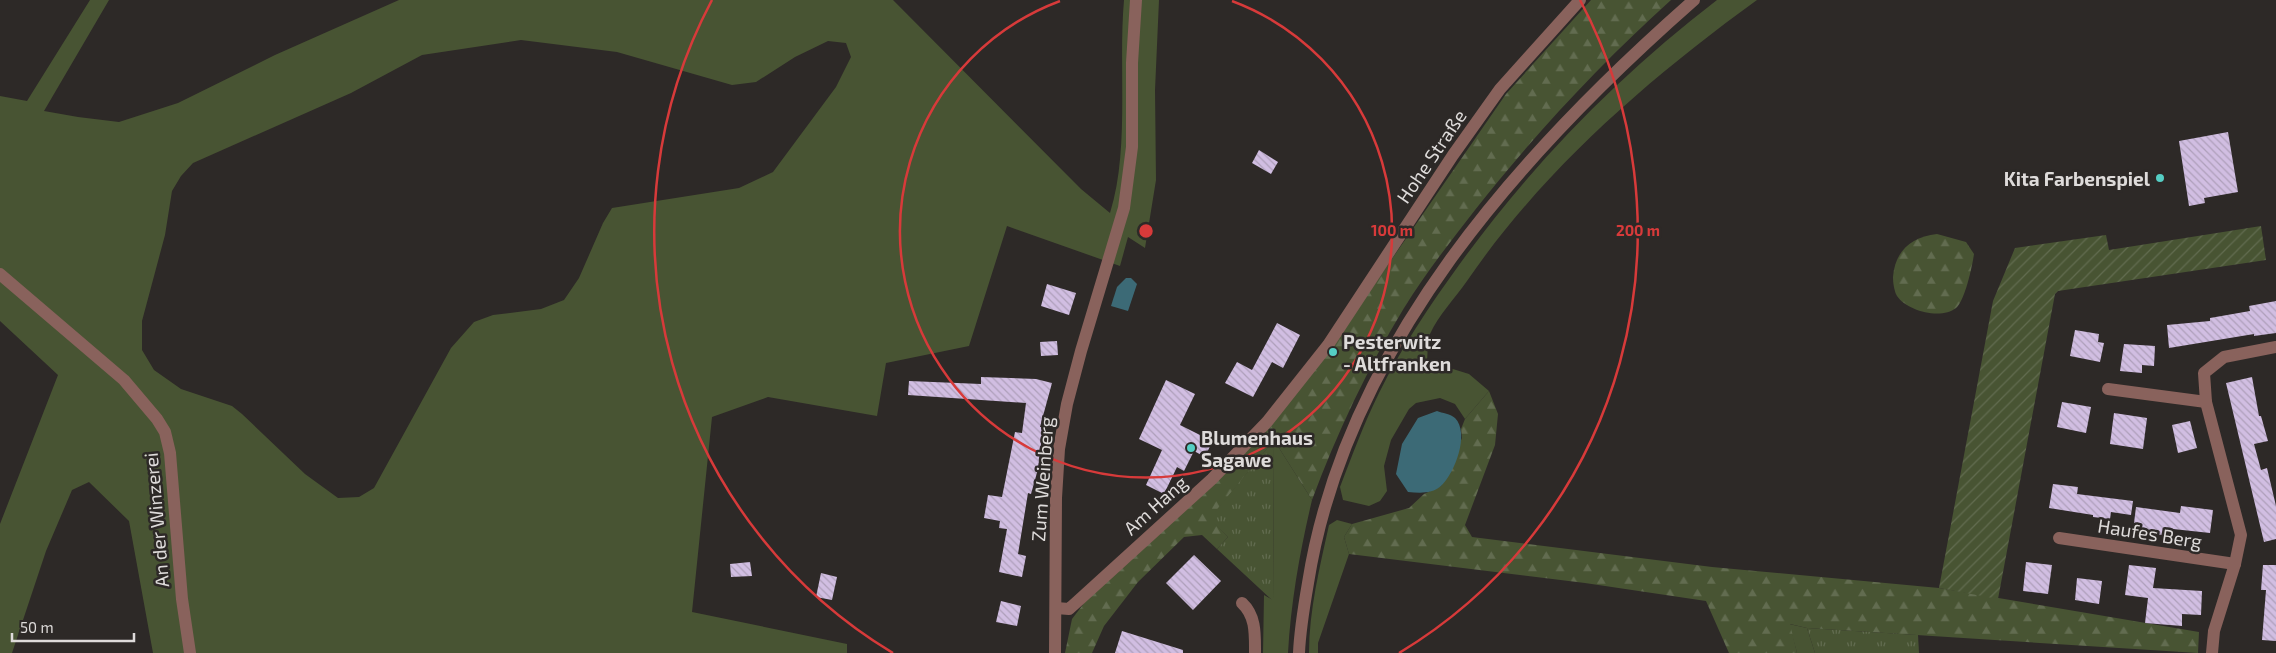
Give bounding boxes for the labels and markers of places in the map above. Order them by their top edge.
place label: Kita Farbenspiel [2004,167,2151,190]
marker: Kita Farbenspiel [2154,172,2166,184]
centre of rings [1137,222,1155,240]
place label: Pesterwitz - Altfranken [1343,330,1451,375]
marker: Pesterwitz - Altfranken [1327,346,1339,358]
place label: Blumenhaus Sagawe [1201,426,1313,471]
marker: Blumenhaus Sagawe [1185,442,1197,454]

